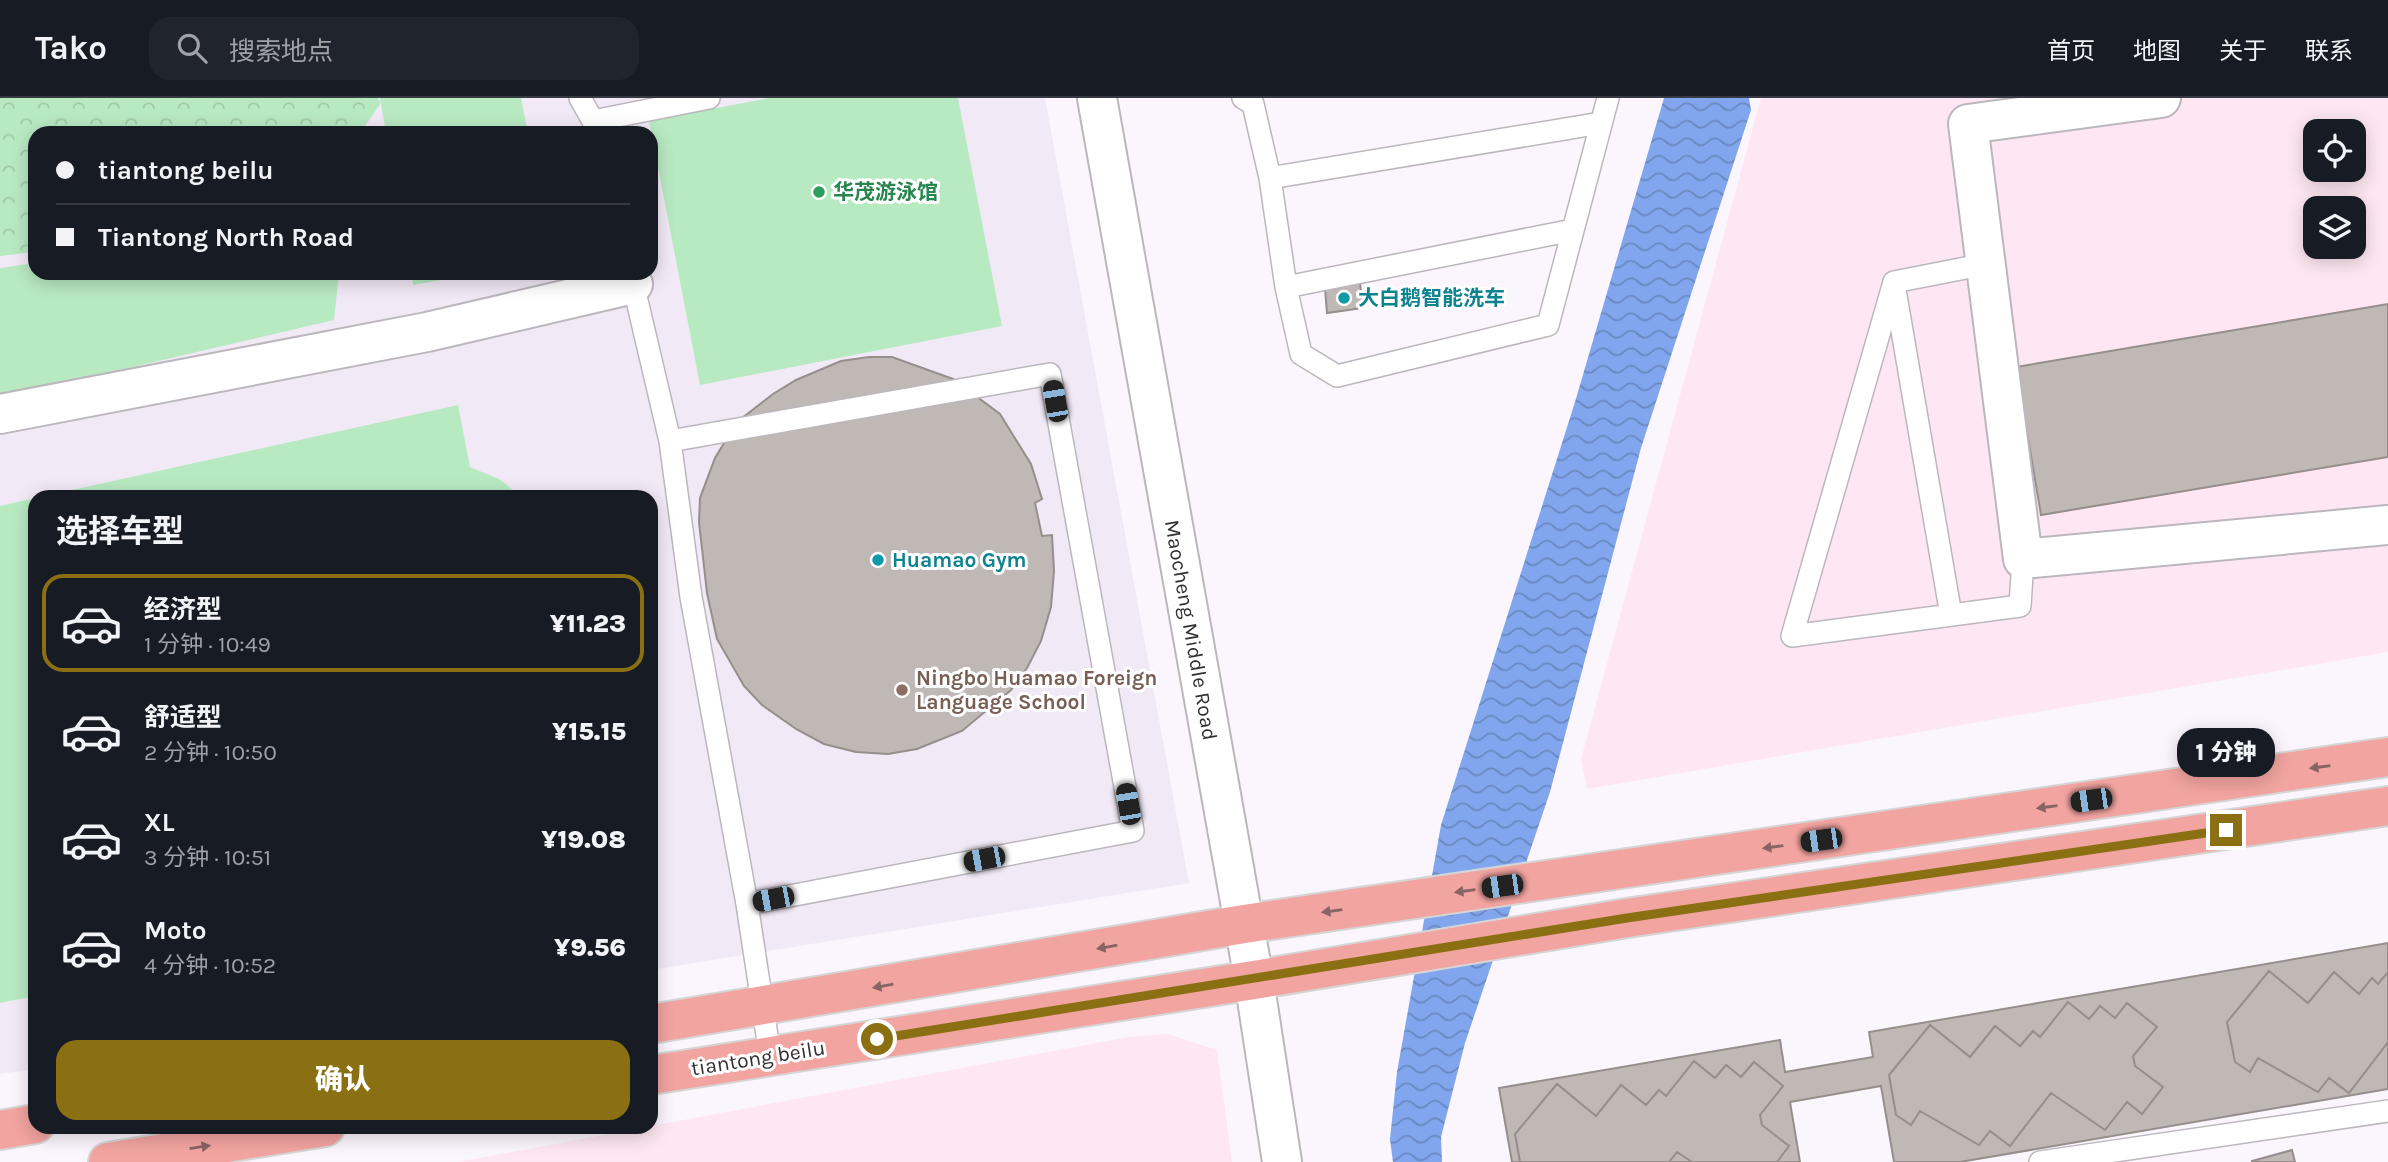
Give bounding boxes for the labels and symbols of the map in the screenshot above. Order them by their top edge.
place label: 华茂游泳馆 [833,180,938,204]
marker: 华茂游泳馆 [811,184,827,200]
place label: 大白鹅智能洗车 [1358,286,1505,310]
marker: 大白鹅智能洗车 [1336,290,1352,306]
car [1042,378,1069,424]
street label: Maocheng Middle Road [1160,518,1222,742]
place label: Huamao Gym [892,548,1026,572]
marker: Huamao Gym [870,552,886,568]
place label: Ningbo Huamao Foreign Language School [916,666,1157,714]
marker: Ningbo Huamao Foreign Language School [894,682,910,698]
callout: 1 分钟 [2177,728,2275,778]
one-way arrow [2309,762,2331,773]
car [1115,781,1142,827]
car [2069,787,2114,813]
one-way arrow [2036,802,2058,813]
route end [2210,814,2242,846]
car [1799,827,1844,853]
one-way arrow [1762,842,1784,853]
car [962,845,1007,873]
car [1480,873,1525,899]
car [751,885,796,913]
one-way arrow [1454,886,1476,897]
one-way arrow [1320,906,1342,917]
one-way arrow [1096,942,1118,953]
one-way arrow [872,981,894,992]
route start [861,1023,893,1055]
street label: tiantong beilu [689,1036,827,1080]
one-way arrow [189,1141,211,1152]

